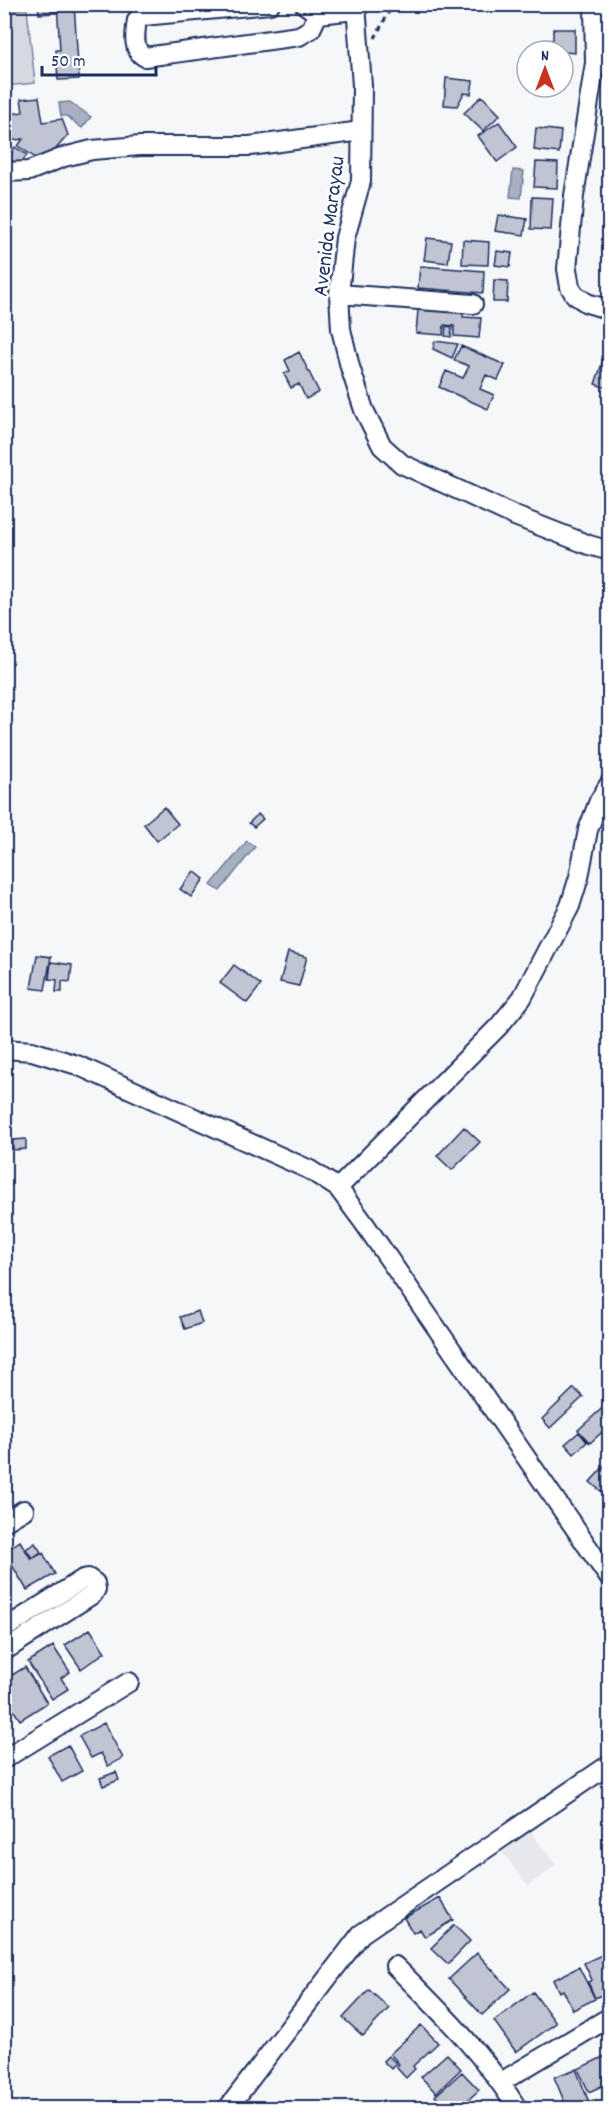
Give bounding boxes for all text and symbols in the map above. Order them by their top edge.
scale bar [42,39,156,77]
north arrow [515,39,575,99]
text: N [541,45,549,68]
text: 50 m [51,50,86,75]
street label: Avenida Marayau [306,154,354,298]

